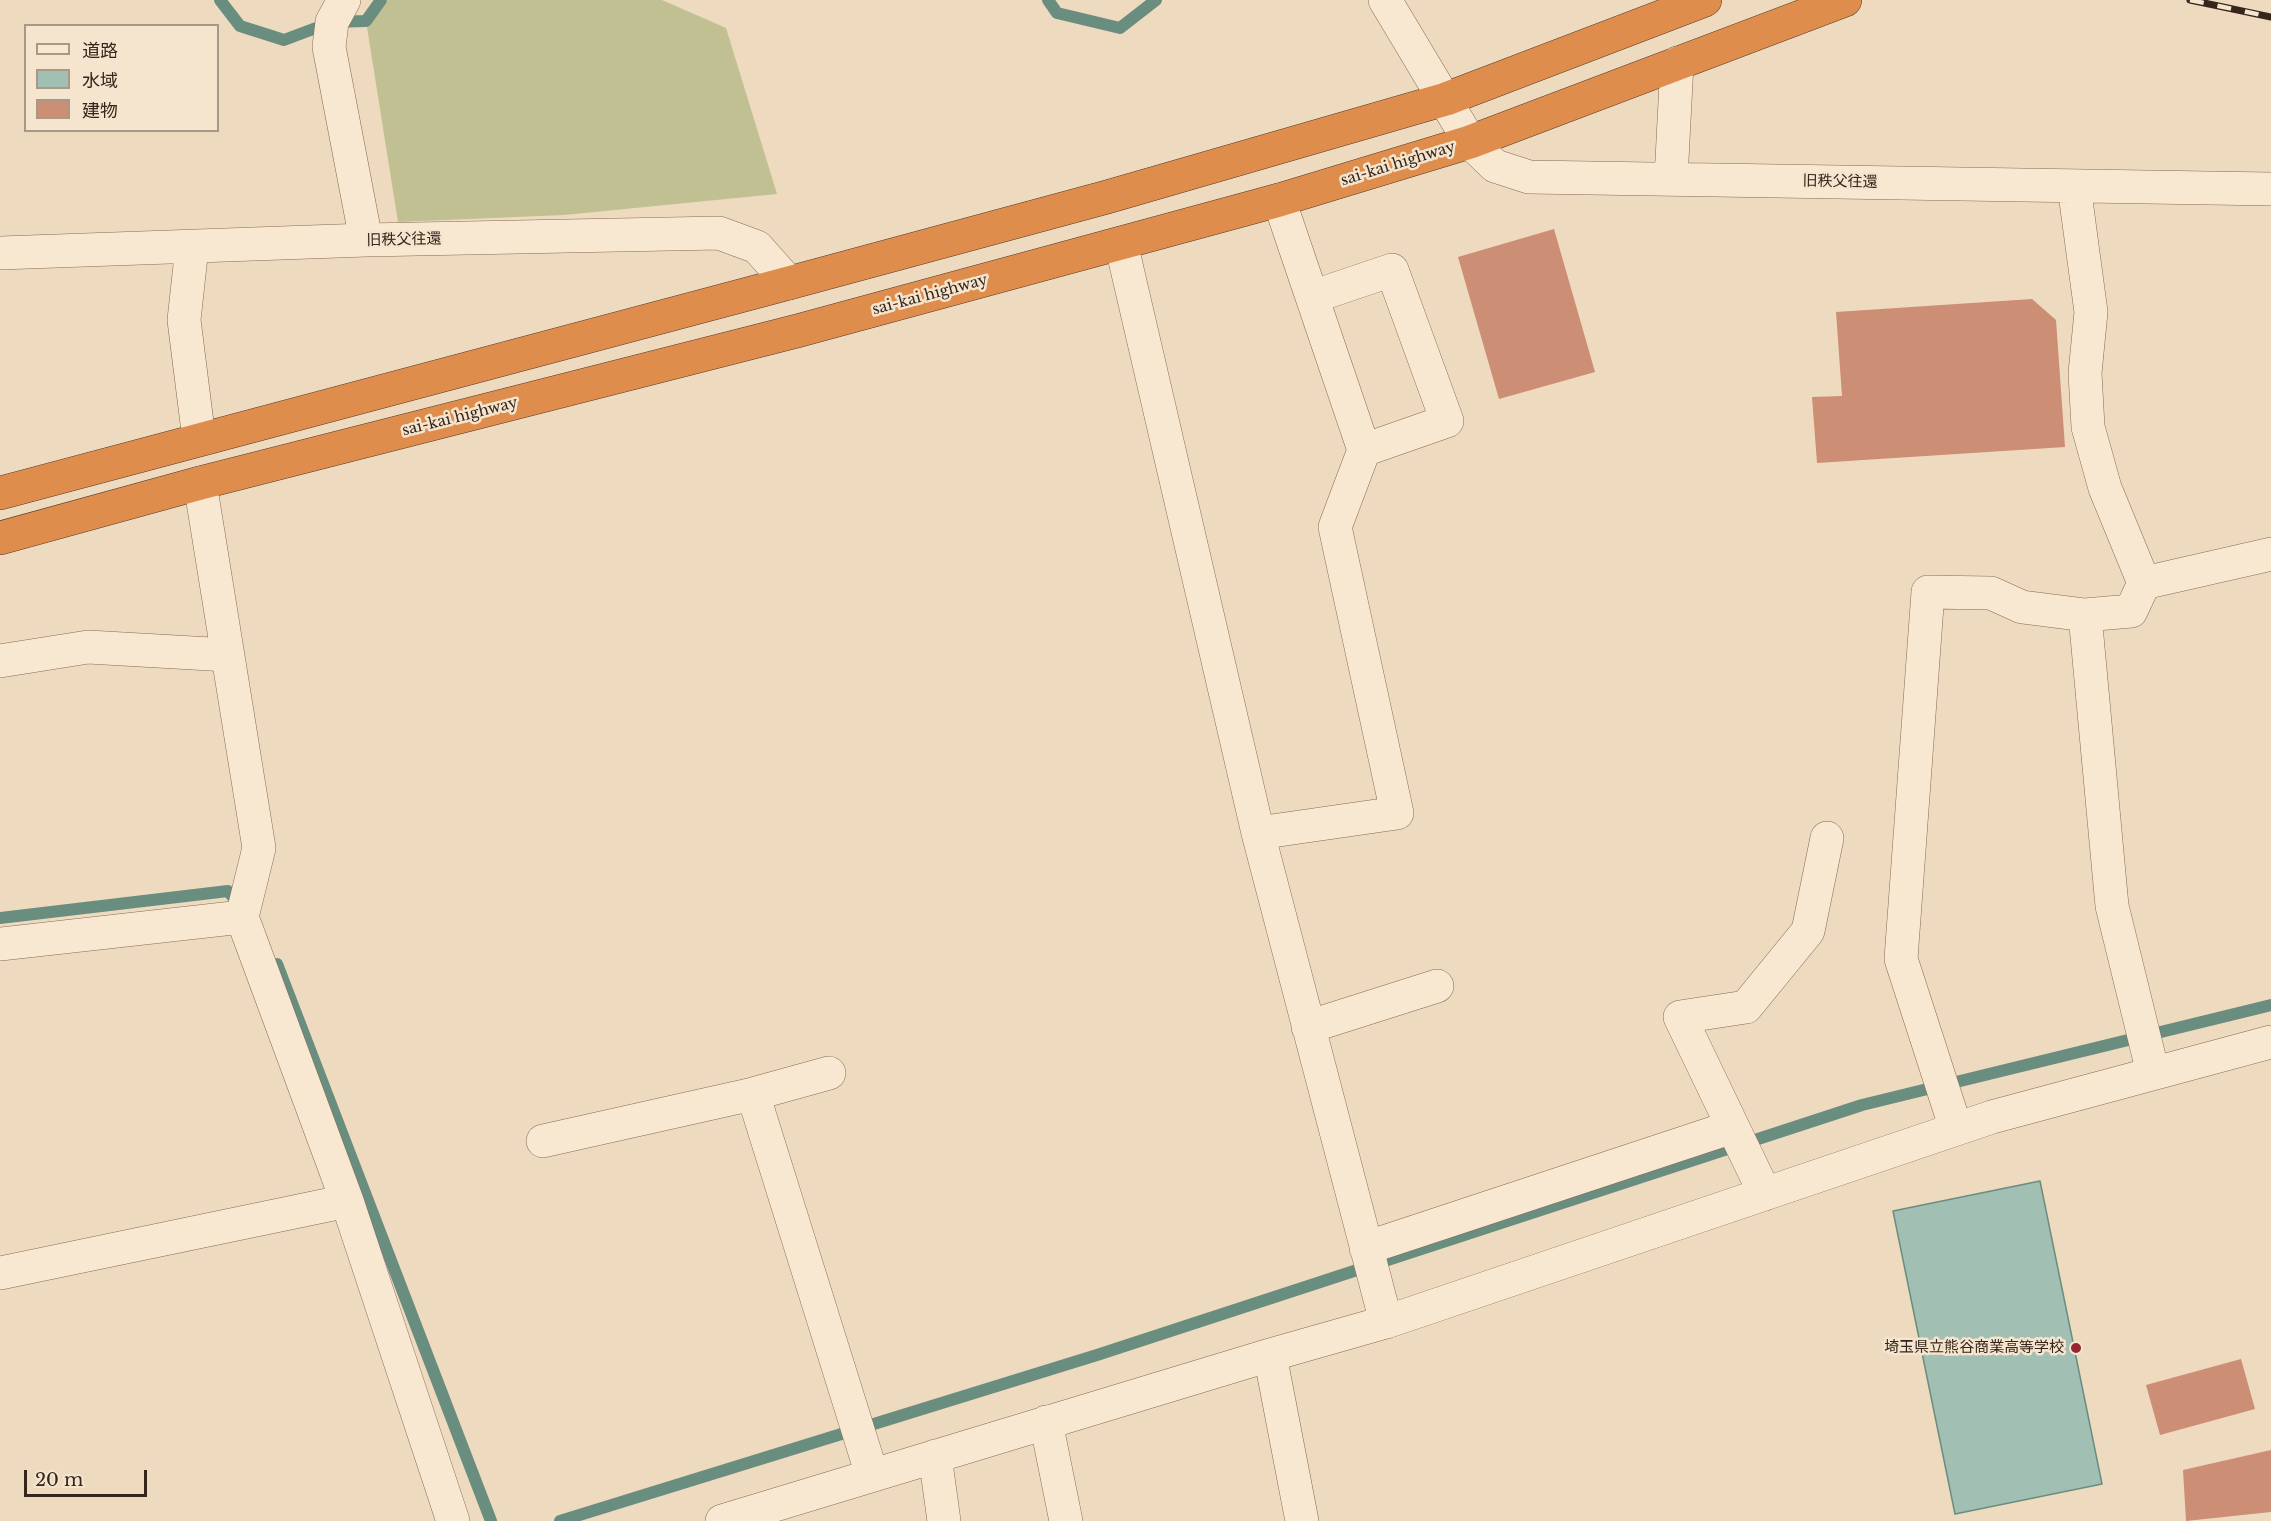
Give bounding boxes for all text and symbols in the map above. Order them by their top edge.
legend [24,24,219,132]
text: 道路 [82,40,118,62]
text: 水域 [82,70,118,92]
text: 建物 [82,100,118,122]
street label: sai-kai highway [1339,138,1457,190]
street label: 旧秩父往還 [1802,172,1878,192]
street label: 旧秩父往還 [366,230,442,250]
street label: sai-kai highway [870,271,990,319]
street label: sai-kai highway [400,394,520,440]
place label: 埼玉県立熊谷商業高等学校 [1884,1339,2064,1357]
marker: 埼玉県立熊谷商業高等学校 [2069,1341,2083,1355]
scale bar [27,1458,150,1496]
text: 20 m [35,1469,83,1491]

